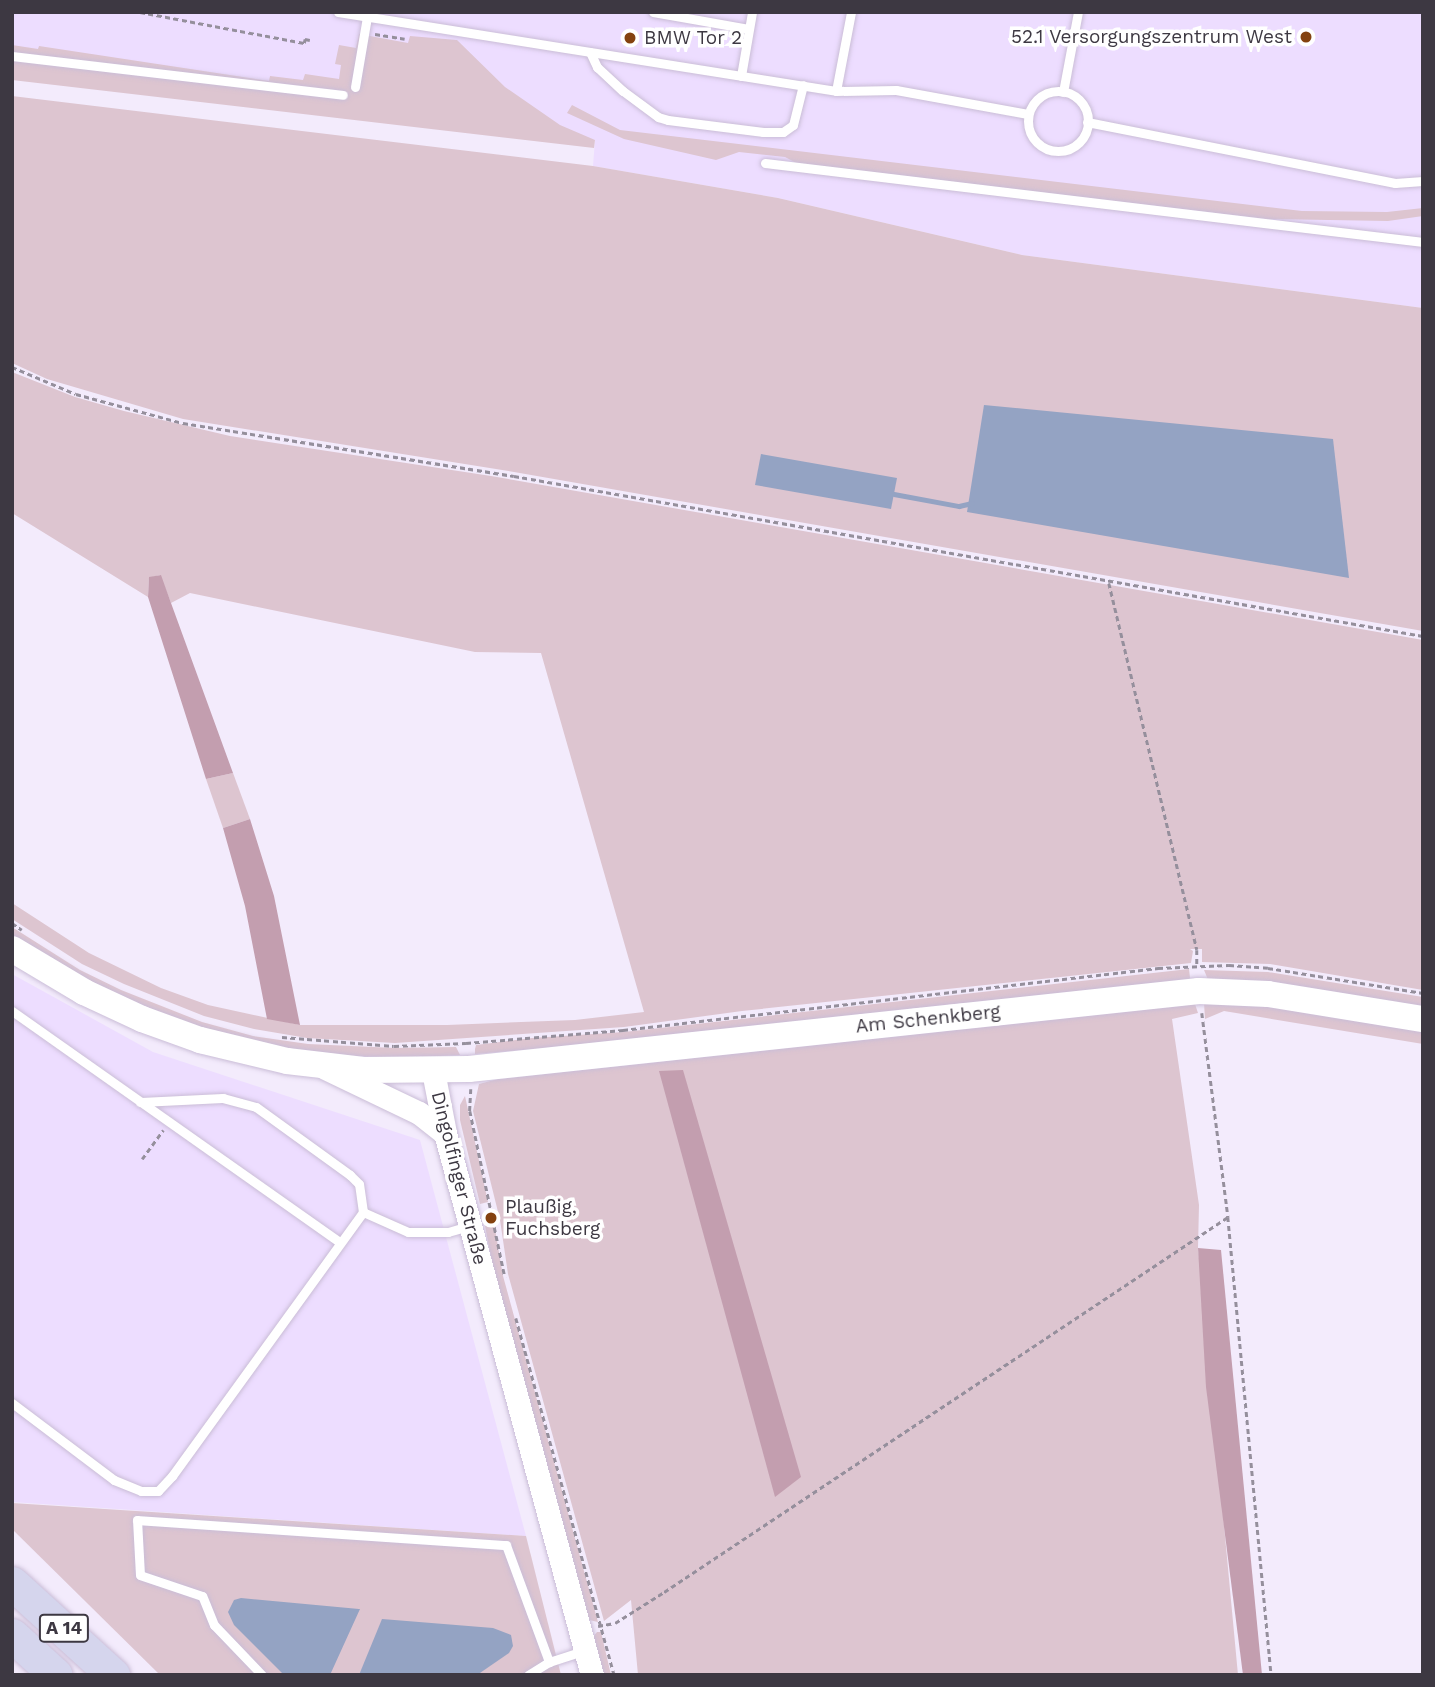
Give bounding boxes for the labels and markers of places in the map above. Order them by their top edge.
place label: 52.1 Versorgungszentrum West [1010,26,1292,48]
place label: BMW Tor 2 [644,27,743,49]
marker: 52.1 Versorgungszentrum West [1298,29,1314,45]
marker: BMW Tor 2 [622,30,638,46]
place label: Plaußig, Fuchsberg [505,1196,600,1240]
marker: Plaußig, Fuchsberg [483,1210,499,1226]

